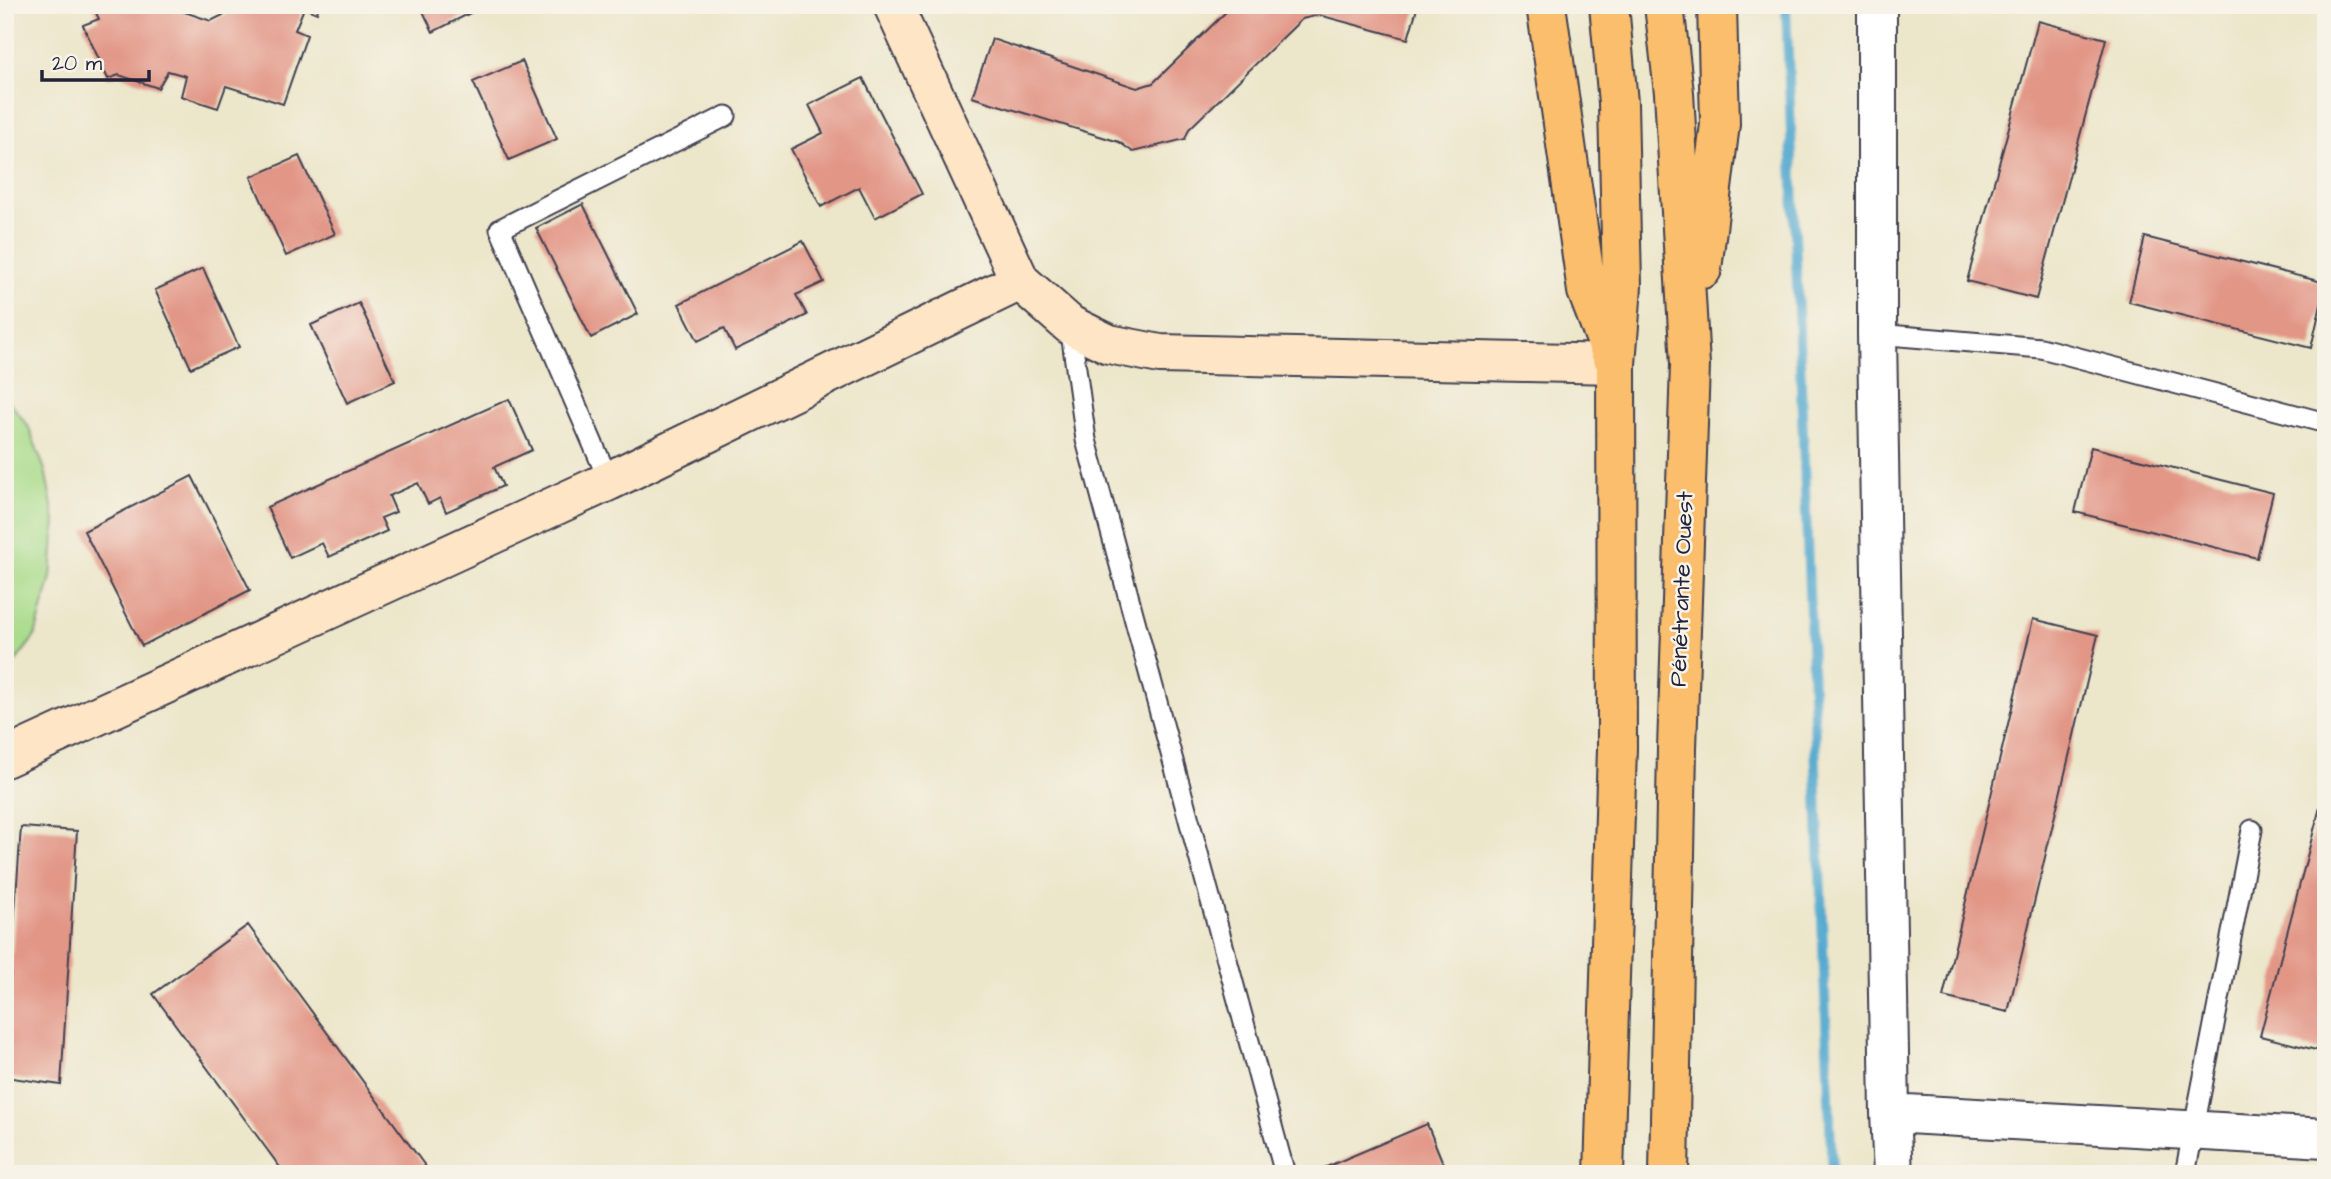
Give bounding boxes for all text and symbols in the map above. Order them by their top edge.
scale bar [42,38,149,82]
text: 20 m [52,49,103,78]
street label: Pénétrante Ouest [1662,490,1702,687]

